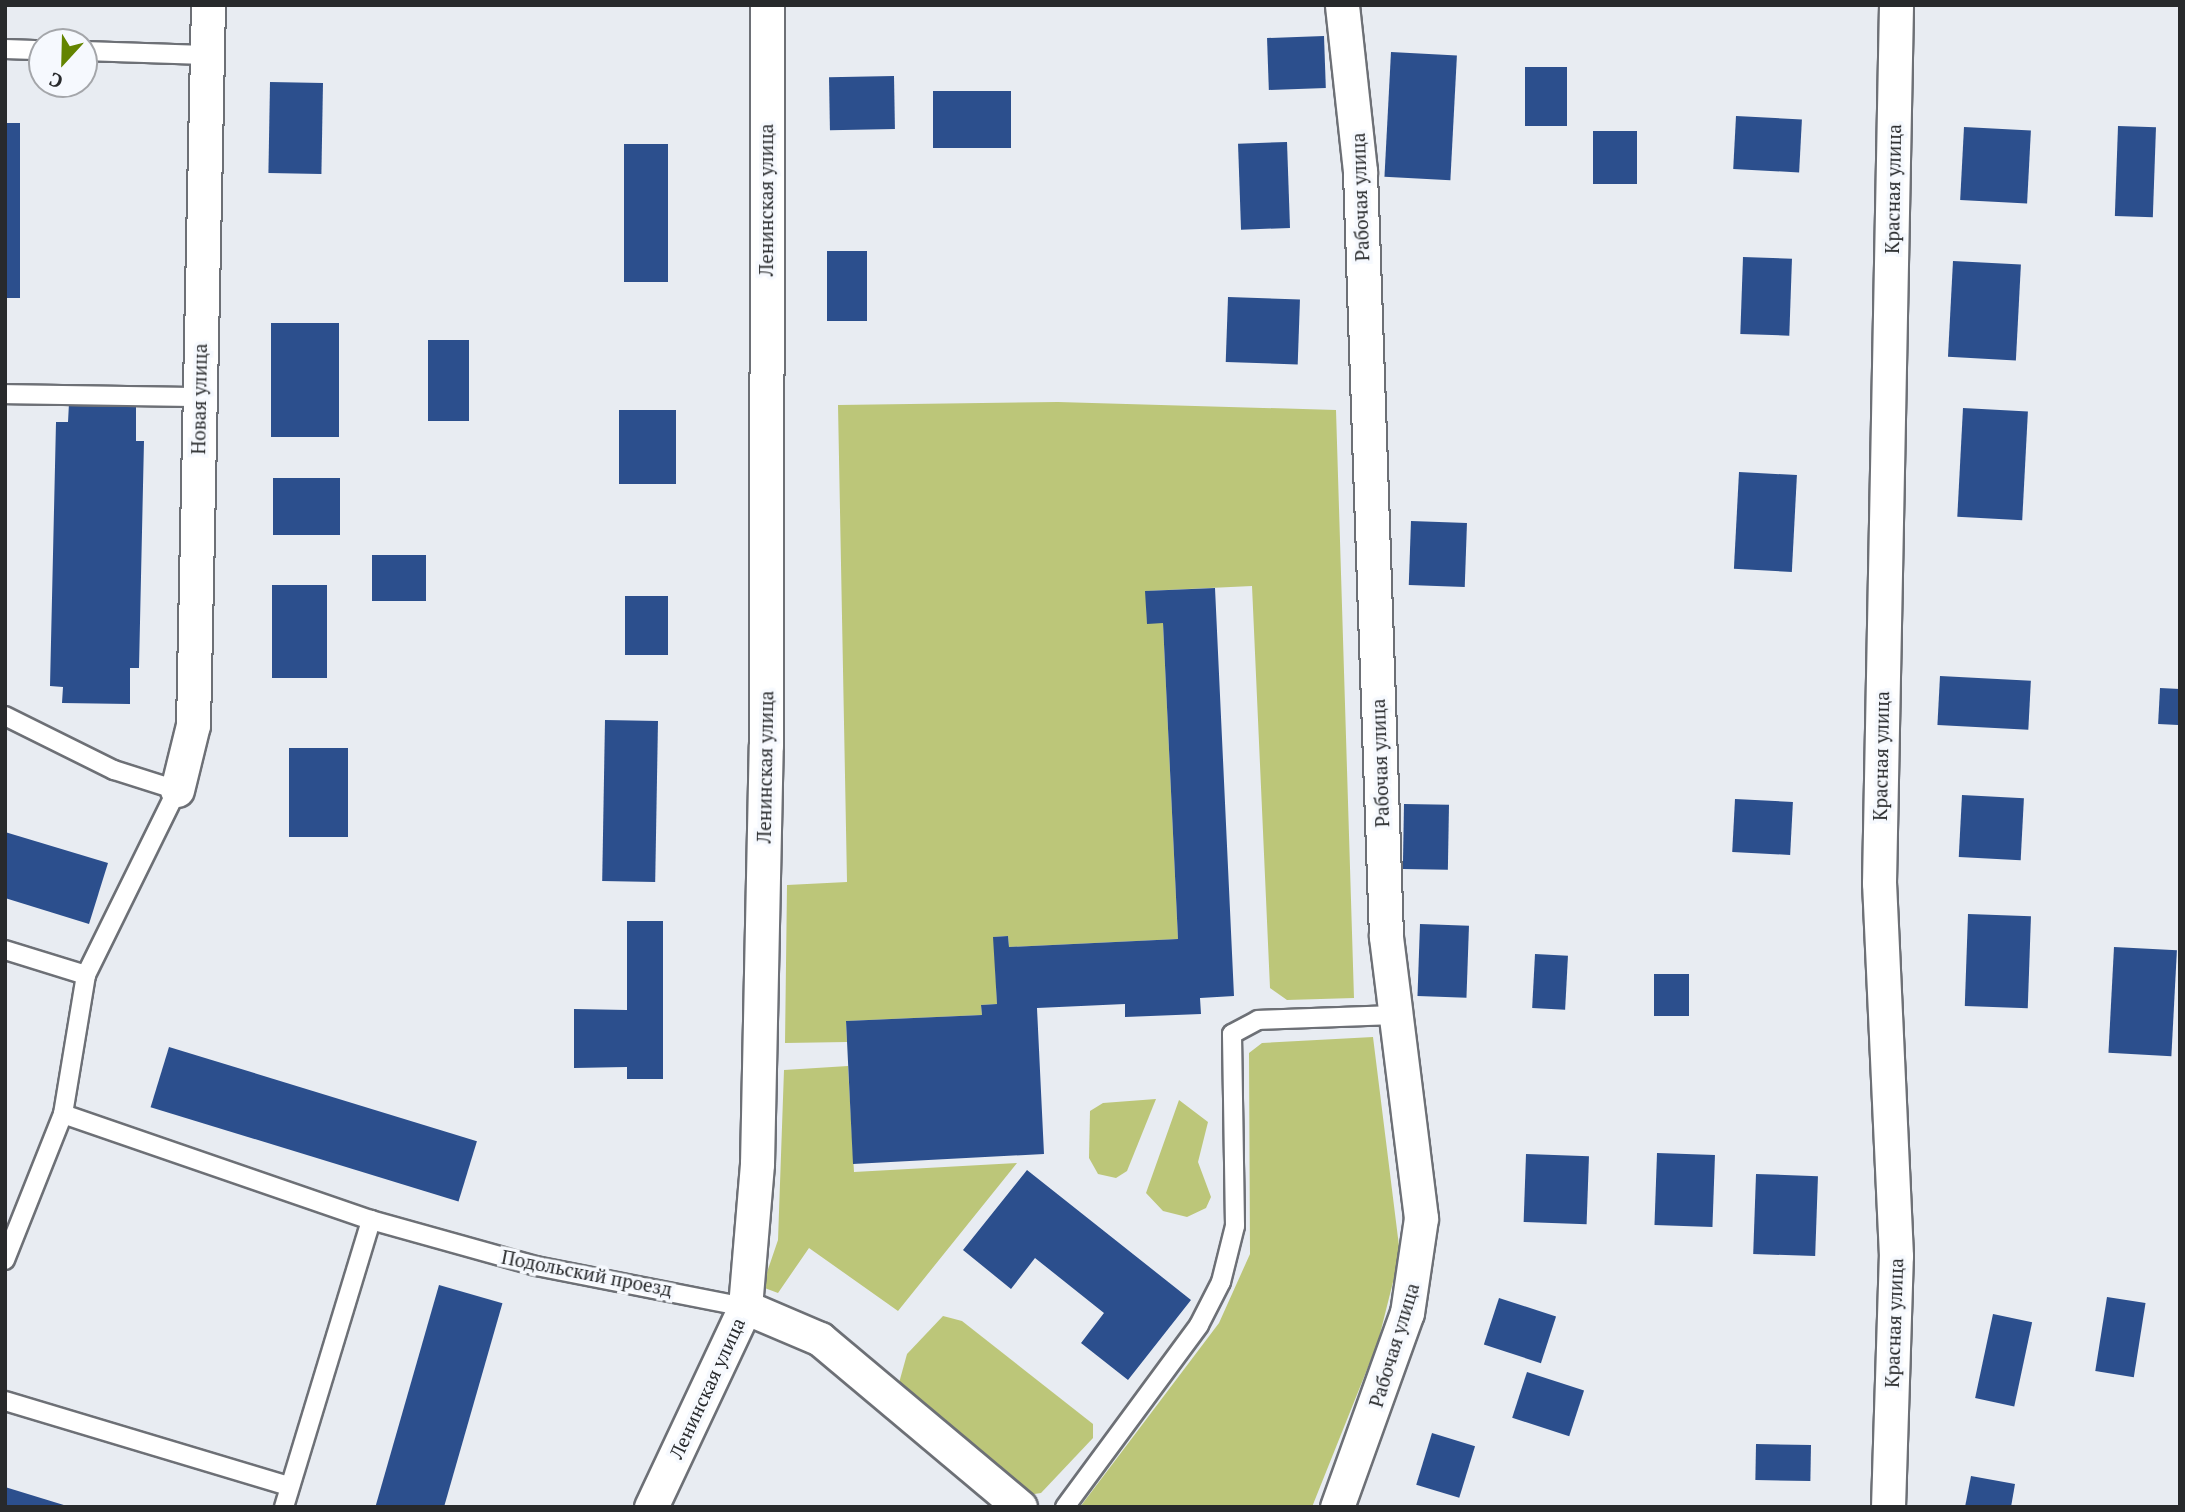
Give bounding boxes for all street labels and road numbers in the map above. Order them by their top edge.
street label: Ленинская улица [755,124,777,276]
street label: Красная улица [1880,124,1906,254]
street label: Рабочая улица [1346,132,1374,262]
street label: Новая улица [187,343,211,455]
street label: Ленинская улица [752,690,778,844]
street label: Красная улица [1868,691,1894,821]
street label: Рабочая улица [1366,698,1394,828]
street label: Подольский проезд [500,1245,674,1301]
street label: Красная улица [1880,1258,1908,1388]
street label: Рабочая улица [1364,1280,1424,1410]
street label: Ленинская улица [664,1314,750,1462]

